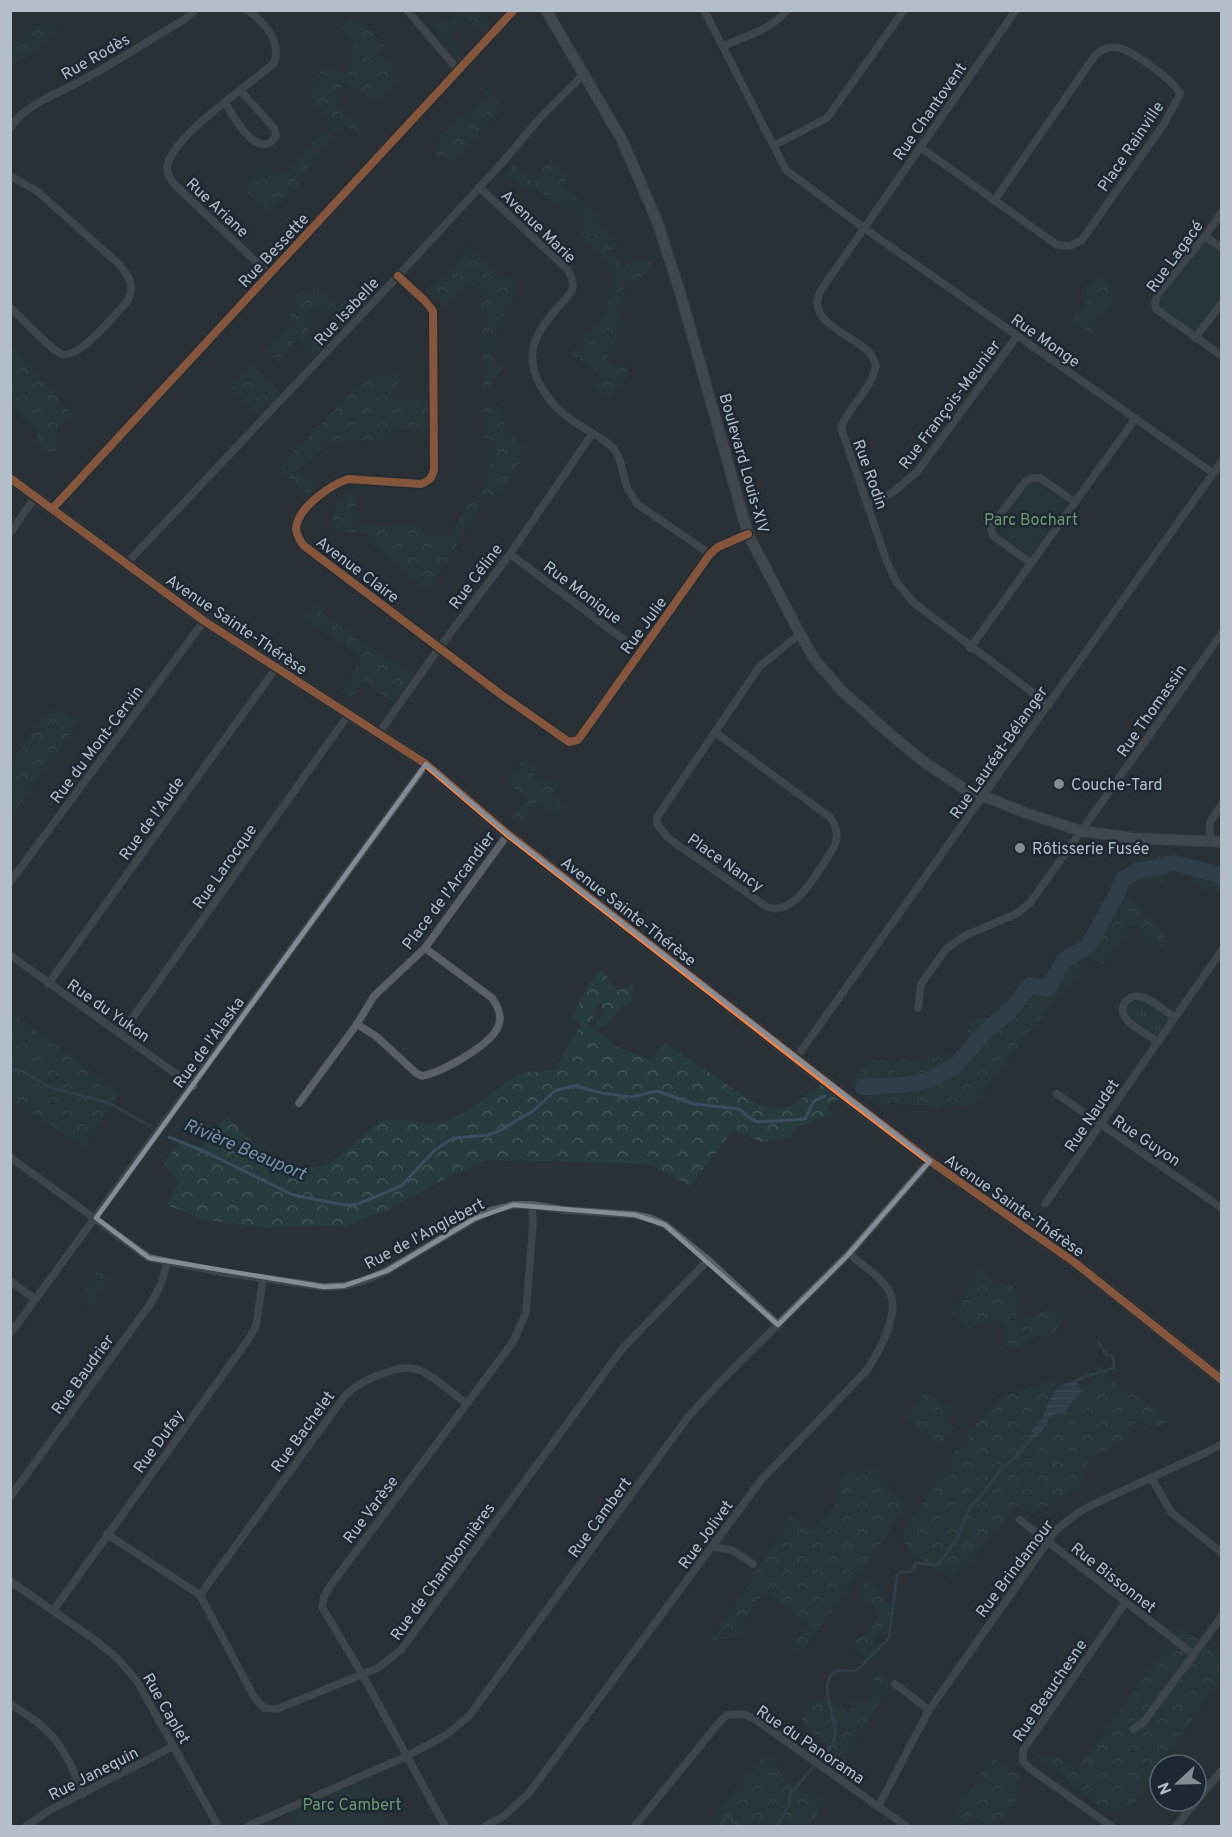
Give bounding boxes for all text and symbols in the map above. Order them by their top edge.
street label: Rue Rodès [58,30,134,85]
street label: Rue Chantovent [889,59,972,165]
street label: Place Rainville [1094,98,1169,196]
street label: Rue Ariane [181,174,252,243]
street label: Avenue Marie [496,187,579,268]
street label: Rue Bessette [235,210,314,293]
street label: Rue Lagacé [1143,217,1208,297]
street label: Rue Isabelle [311,274,384,351]
street label: Rue Monge [1006,310,1083,373]
street label: Rue François-Meunier [895,337,1006,474]
street label: Boulevard Louis-XIV [714,391,773,536]
street label: Rue Rodin [847,437,891,512]
park label: Parc Bochart [984,511,1078,531]
street label: Avenue Claire [311,533,402,608]
street label: Rue Céline [445,540,508,614]
street label: Rue Monique [539,558,625,630]
street label: Avenue Sainte-Thérèse [161,571,310,680]
street label: Rue Julie [617,593,672,659]
street label: Rue Thomassin [1113,661,1192,761]
street label: Rue du Mont-Cervin [47,682,148,808]
street label: Rue Lauréat-Bélanger [946,683,1053,823]
street label: Rue de l'Aude [116,774,190,865]
place label: Couche-Tard [1071,776,1163,796]
marker: Couche-Tard [1052,777,1066,791]
street label: Rue Larocque [189,821,262,913]
street label: Place de l'Arcandier [399,828,501,954]
street label: Place Nancy [683,830,767,897]
place label: Rôtisserie Fusée [1032,840,1149,860]
marker: Rôtisserie Fusée [1013,841,1027,855]
street label: Avenue Sainte-Thérèse [556,854,699,972]
street label: Rue du Yukon [62,976,153,1048]
street label: Rue de l'Alaska [170,994,249,1093]
street label: Rue Naudet [1061,1076,1124,1156]
street label: Rue Guyon [1108,1112,1184,1172]
water label: Rivière Beauport [180,1114,311,1187]
street label: Avenue Sainte-Thérèse [940,1151,1088,1263]
street label: Rue de l'Anglebert [361,1195,488,1275]
street label: Rue Baudrier [48,1331,119,1419]
street label: Rue Bachelet [267,1388,340,1477]
street label: Rue Dufay [130,1406,189,1478]
street label: Rue Varèse [340,1472,404,1548]
street label: Rue Cambert [565,1474,637,1562]
street label: Rue Jolivet [675,1497,738,1574]
street label: Rue de Chambonnières [387,1499,500,1645]
street label: Rue Brindamour [972,1516,1059,1622]
street label: Rue Bissonnet [1066,1539,1159,1618]
street label: Rue Beauchesne [1009,1636,1092,1746]
street label: Rue Caplet [137,1670,194,1748]
street label: Rue du Panorama [752,1702,868,1789]
street label: Rue Janequin [46,1744,142,1806]
north arrow [1148,1753,1208,1813]
text: N [1155,1779,1177,1797]
park label: Parc Cambert [302,1796,402,1816]

